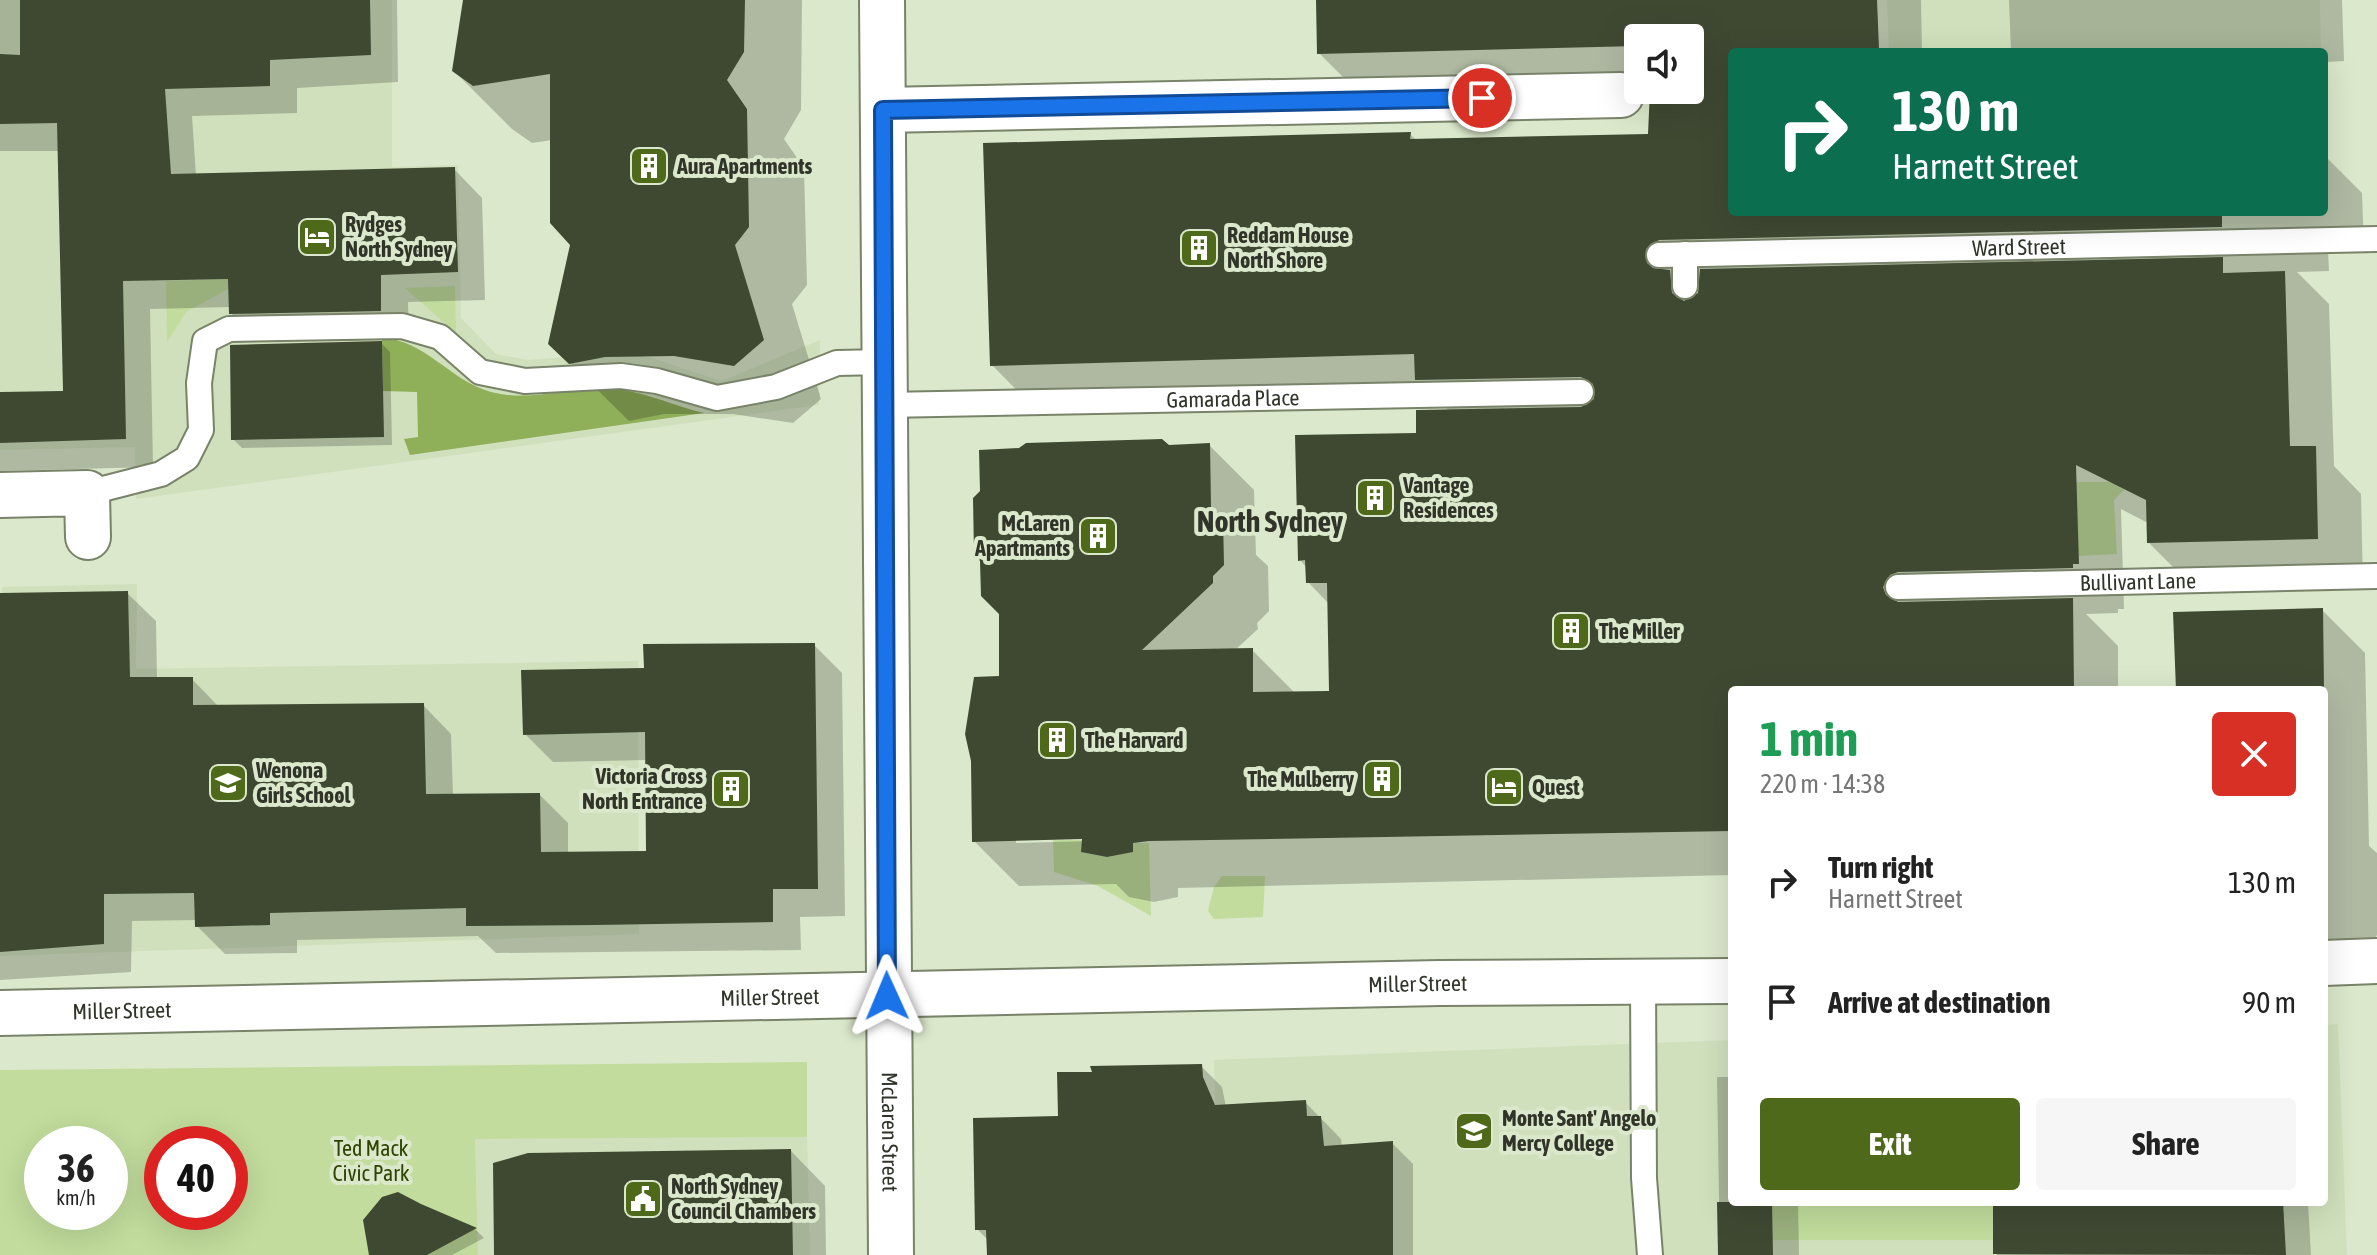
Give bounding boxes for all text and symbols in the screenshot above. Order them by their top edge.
map controls [1624,24,1704,104]
button: sound [1624,24,1704,104]
pin [1448,64,1516,132]
icon: arrive [1460,76,1504,120]
text: 130 m [1892,79,2019,143]
icon: right [1760,80,1864,184]
building icon: Aura Apartments [628,145,670,187]
text: Harnett Street [1892,145,2079,187]
place label: Aura Apartments [676,153,813,179]
place label: Rydges North Sydney [345,211,452,262]
hotel icon: Rydges North Sydney [296,216,338,258]
place label: Reddam House North Shore [1227,222,1349,273]
building icon: Reddam House North Shore [1178,227,1220,269]
street label: Ward Street [1972,233,2066,261]
street label: Gamarada Place [1166,384,1300,413]
place label: Vantage Residences [1402,472,1494,523]
building icon: Vantage Residences [1354,477,1396,519]
district label: North Sydney [1197,504,1344,538]
place label: McLaren Apartmants [974,510,1070,561]
building icon: McLaren Apartmants [1077,515,1119,557]
street label: Bullivant Lane [2079,567,2196,596]
building icon: The Miller [1550,610,1592,652]
place label: The Miller [1599,618,1680,644]
text: 1 min [1760,711,1858,766]
button: close [2212,712,2296,796]
building icon: The Harvard [1036,719,1078,761]
place label: The Harvard [1085,727,1183,753]
place label: Wenona Girls School [255,757,352,808]
building icon: The Mulberry [1361,758,1403,800]
school or university icon: Wenona Girls School [207,762,249,804]
place label: Victoria Cross North Entrance [582,763,703,814]
place label: The Mulberry [1247,766,1354,792]
hotel icon: Quest [1483,766,1525,808]
building icon: Victoria Cross North Entrance [710,768,752,810]
text: 220 m · 14:38 [1760,769,1885,799]
place label: Quest [1532,774,1580,800]
text: Turn right [1828,850,1934,884]
icon: right [1760,860,1804,904]
text: 130 m [2228,865,2296,899]
text: Harnett Street [1828,884,1963,914]
position arrow [845,954,929,1038]
street label: Miller Street [1368,970,1467,997]
icon: arrive [1760,980,1804,1024]
street label: Miller Street [720,983,820,1011]
text: Arrive at destination [1828,985,2050,1019]
text: 90 m [2242,985,2296,1019]
street label: Miller Street [72,996,172,1024]
street label: McLaren Street [877,1072,904,1192]
button: Exit [1760,1098,2020,1190]
button: Share [2036,1098,2296,1190]
place label: Monte Sant' Angelo Mercy College [1502,1105,1656,1156]
school or university icon: Monte Sant' Angelo Mercy College [1453,1110,1495,1152]
speed limit sign: 40 [144,1126,248,1230]
park label: Ted Mack Civic Park [333,1135,410,1186]
text: 36 [57,1145,95,1190]
place label: North Sydney Council Chambers [671,1173,816,1224]
public building icon: North Sydney Council Chambers [622,1178,664,1220]
text: km/h [56,1186,96,1209]

